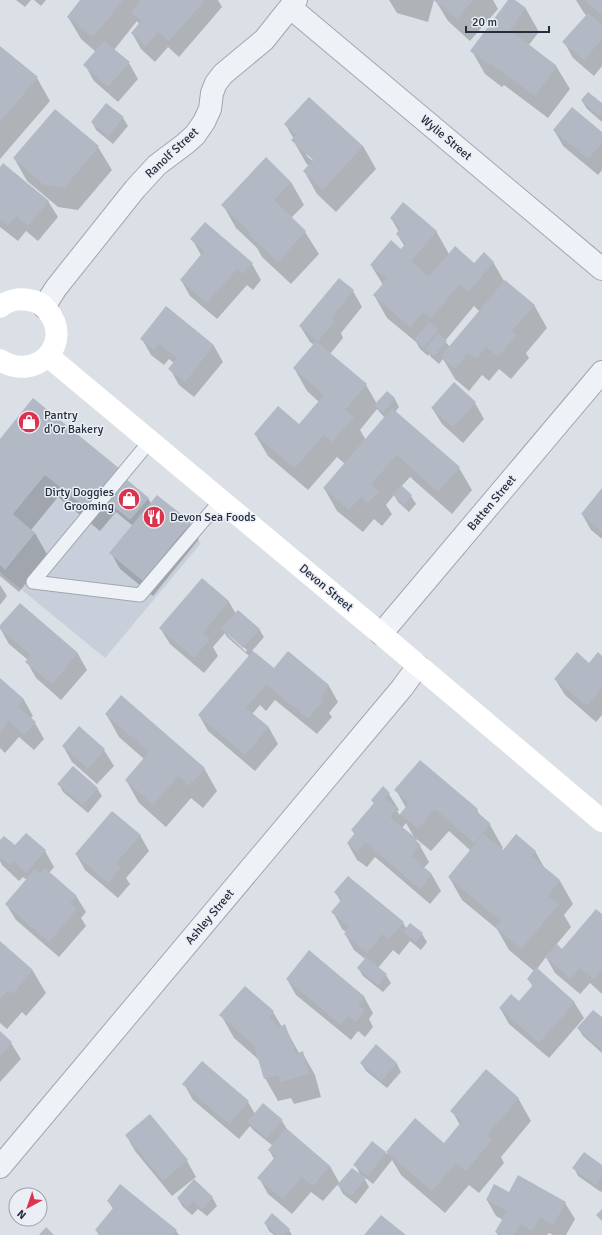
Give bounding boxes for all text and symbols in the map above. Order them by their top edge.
scale bar [466,8,549,34]
text: 20 m [472,15,497,30]
street label: Wylie Street [417,112,475,164]
street label: Ranolf Street [142,125,202,181]
place label: Pantry d'Or Bakery [44,408,104,437]
shop icon: Pantry d'Or Bakery [16,409,42,435]
street label: Batten Street [464,472,520,534]
place label: Dirty Doggies Grooming [45,485,114,514]
shop icon: Dirty Doggies Grooming [116,486,142,512]
restaurant icon: Devon Sea Foods [141,504,167,530]
place label: Devon Sea Foods [170,510,256,525]
street label: Devon Street [296,561,356,615]
street label: Ashley Street [182,886,238,948]
north arrow [8,1187,48,1227]
text: N [15,1207,29,1222]

